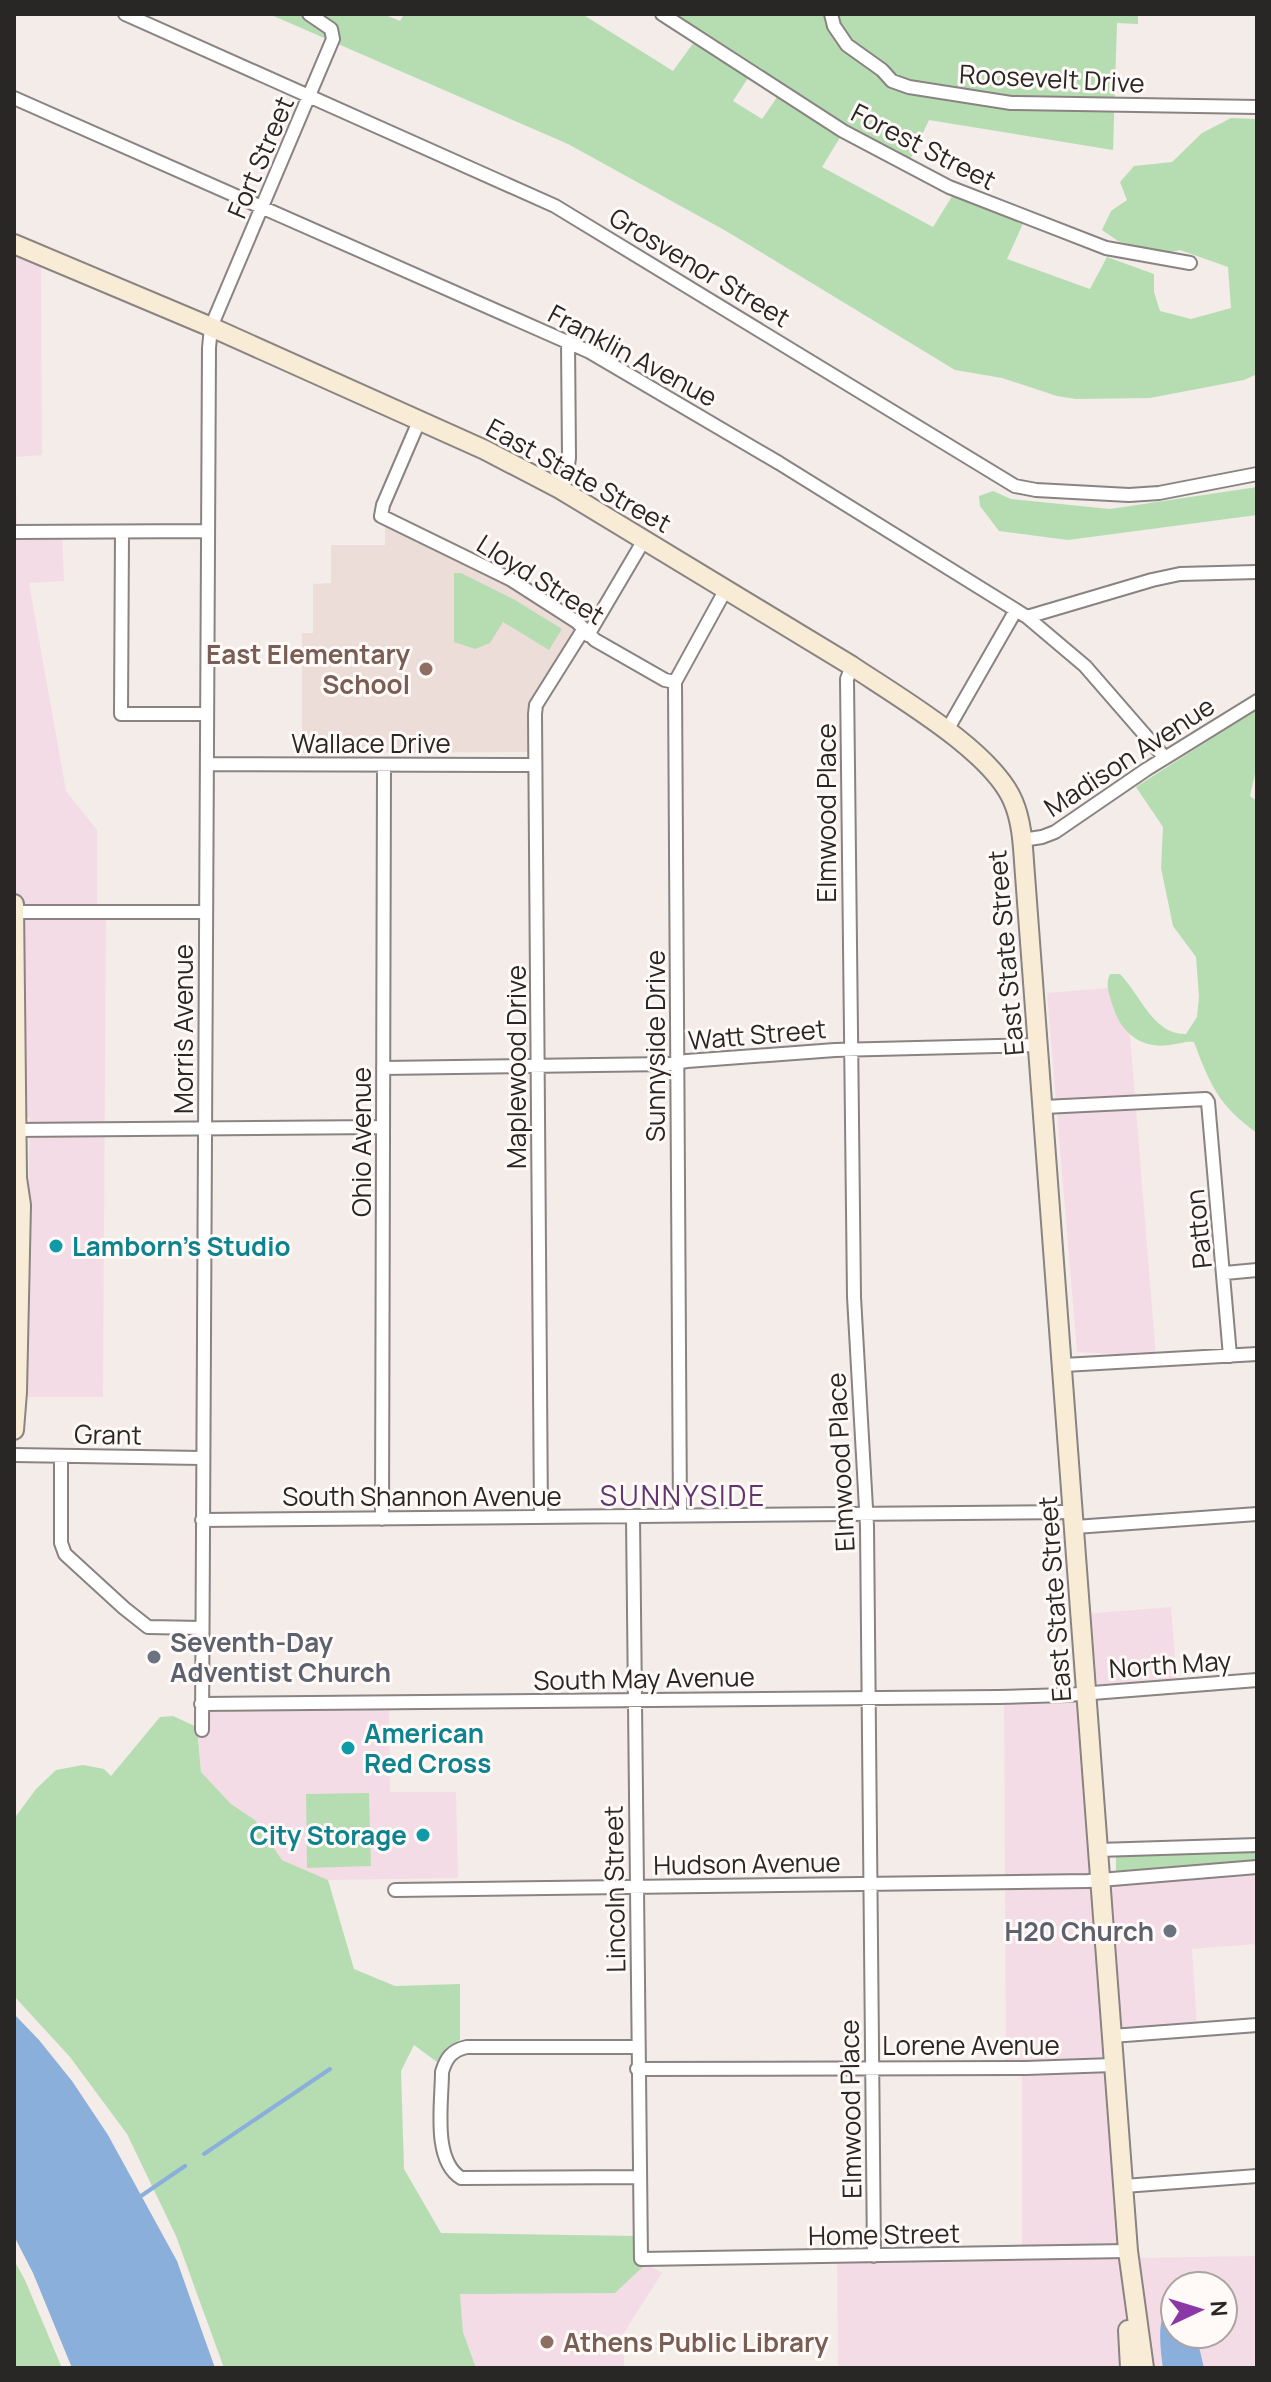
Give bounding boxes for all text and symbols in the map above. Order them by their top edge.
street label: Roosevelt Drive [958,55,1146,101]
street label: Fort Street [218,90,302,224]
street label: Forest Street [845,94,1003,198]
street label: Grosvenor Street [603,199,797,335]
street label: Franklin Avenue [542,295,724,415]
street label: East State Street [480,409,678,541]
street label: Lloyd Street [470,525,612,633]
place label: East Elementary School [206,636,410,702]
marker: East Elementary School [417,660,435,678]
street label: Madison Avenue [1037,687,1221,825]
street label: Elmwood Place [808,723,844,903]
street label: Wallace Drive [291,725,451,761]
street label: East State Street [978,849,1032,1057]
street label: Morris Avenue [165,944,201,1114]
street label: Sunnyside Drive [637,950,673,1142]
street label: Maplewood Drive [498,965,534,1169]
street label: Watt Street [686,1010,828,1058]
street label: Ohio Avenue [343,1067,379,1217]
street label: Patton [1176,1188,1220,1270]
place label: Lamborn's Studio [72,1228,291,1264]
marker: Lamborn's Studio [47,1237,65,1255]
street label: Elmwood Place [817,1372,863,1552]
street label: Grant [74,1415,142,1453]
district label: SUNNYSIDE [600,1476,766,1514]
street label: South Shannon Avenue [282,1478,562,1514]
street label: East State Street [1029,1495,1079,1703]
place label: Seventh-Day Adventist Church [170,1624,391,1690]
street label: North May [1107,1642,1233,1686]
marker: Seventh-Day Adventist Church [145,1648,163,1666]
street label: South May Avenue [533,1658,755,1698]
place label: American Red Cross [364,1715,491,1781]
marker: American Red Cross [339,1739,357,1757]
street label: Lincoln Street [595,1805,633,1973]
place label: City Storage [249,1817,407,1853]
marker: City Storage [414,1826,432,1844]
street label: Hudson Avenue [653,1843,841,1883]
place label: H20 Church [1004,1913,1154,1949]
marker: H20 Church [1161,1922,1179,1940]
street label: Elmwood Place [830,2019,870,2199]
street label: Lorene Avenue [882,2027,1060,2063]
street label: Home Street [808,2215,960,2253]
north arrow [1159,2270,1239,2350]
text: N [1203,2300,1234,2318]
place label: Athens Public Library [563,2324,829,2360]
marker: Athens Public Library [538,2333,556,2351]

